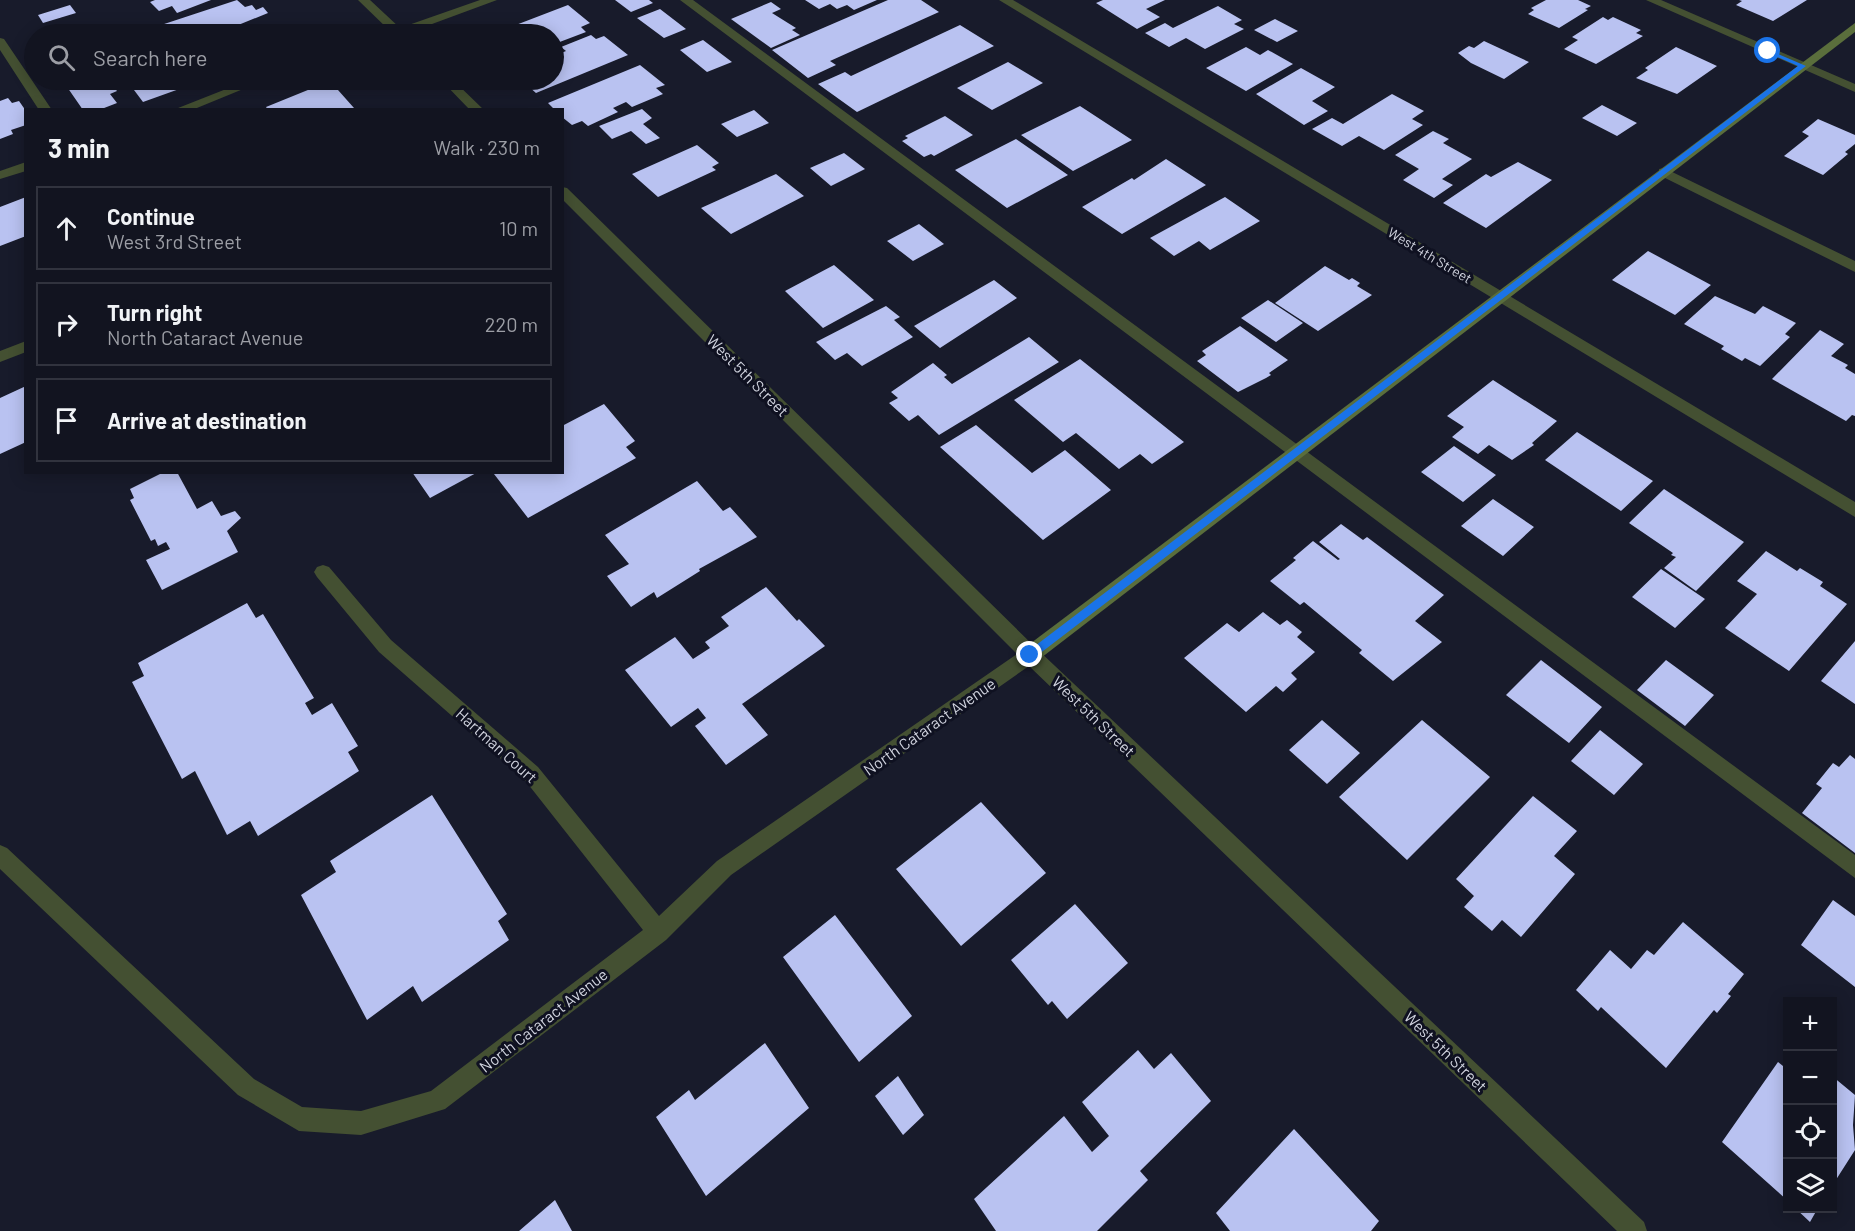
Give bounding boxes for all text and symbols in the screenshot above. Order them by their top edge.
search box [24,24,564,90]
route start [1754,37,1780,63]
icon: search [45,41,78,74]
text: Search here [93,44,207,70]
text: 3 min [48,132,110,163]
text: Walk · 230 m [434,135,540,159]
text: Continue [107,203,195,229]
icon: ahead [50,212,83,245]
text: 10 m [499,216,538,240]
street label: West 4th Street [1385,223,1475,287]
text: West 3rd Street [107,229,242,253]
text: Turn right [107,299,202,325]
icon: right [50,308,83,341]
text: 220 m [485,312,538,336]
text: North Cataract Avenue [107,325,303,349]
street label: West 5th Street [703,330,793,420]
icon: arrive [50,404,83,437]
text: Arrive at destination [107,407,306,433]
route end [1016,641,1042,667]
street label: West 5th Street [1049,672,1139,760]
street label: North Cataract Avenue [859,673,999,779]
street label: Hartman Court [453,704,541,786]
street label: North Cataract Avenue [475,964,611,1076]
map controls [1783,997,1837,1213]
button: + [1783,997,1837,1051]
street label: West 5th Street [1401,1007,1491,1095]
button: − [1783,1051,1837,1105]
button: locate [1783,1105,1837,1159]
button: layers [1783,1159,1837,1213]

